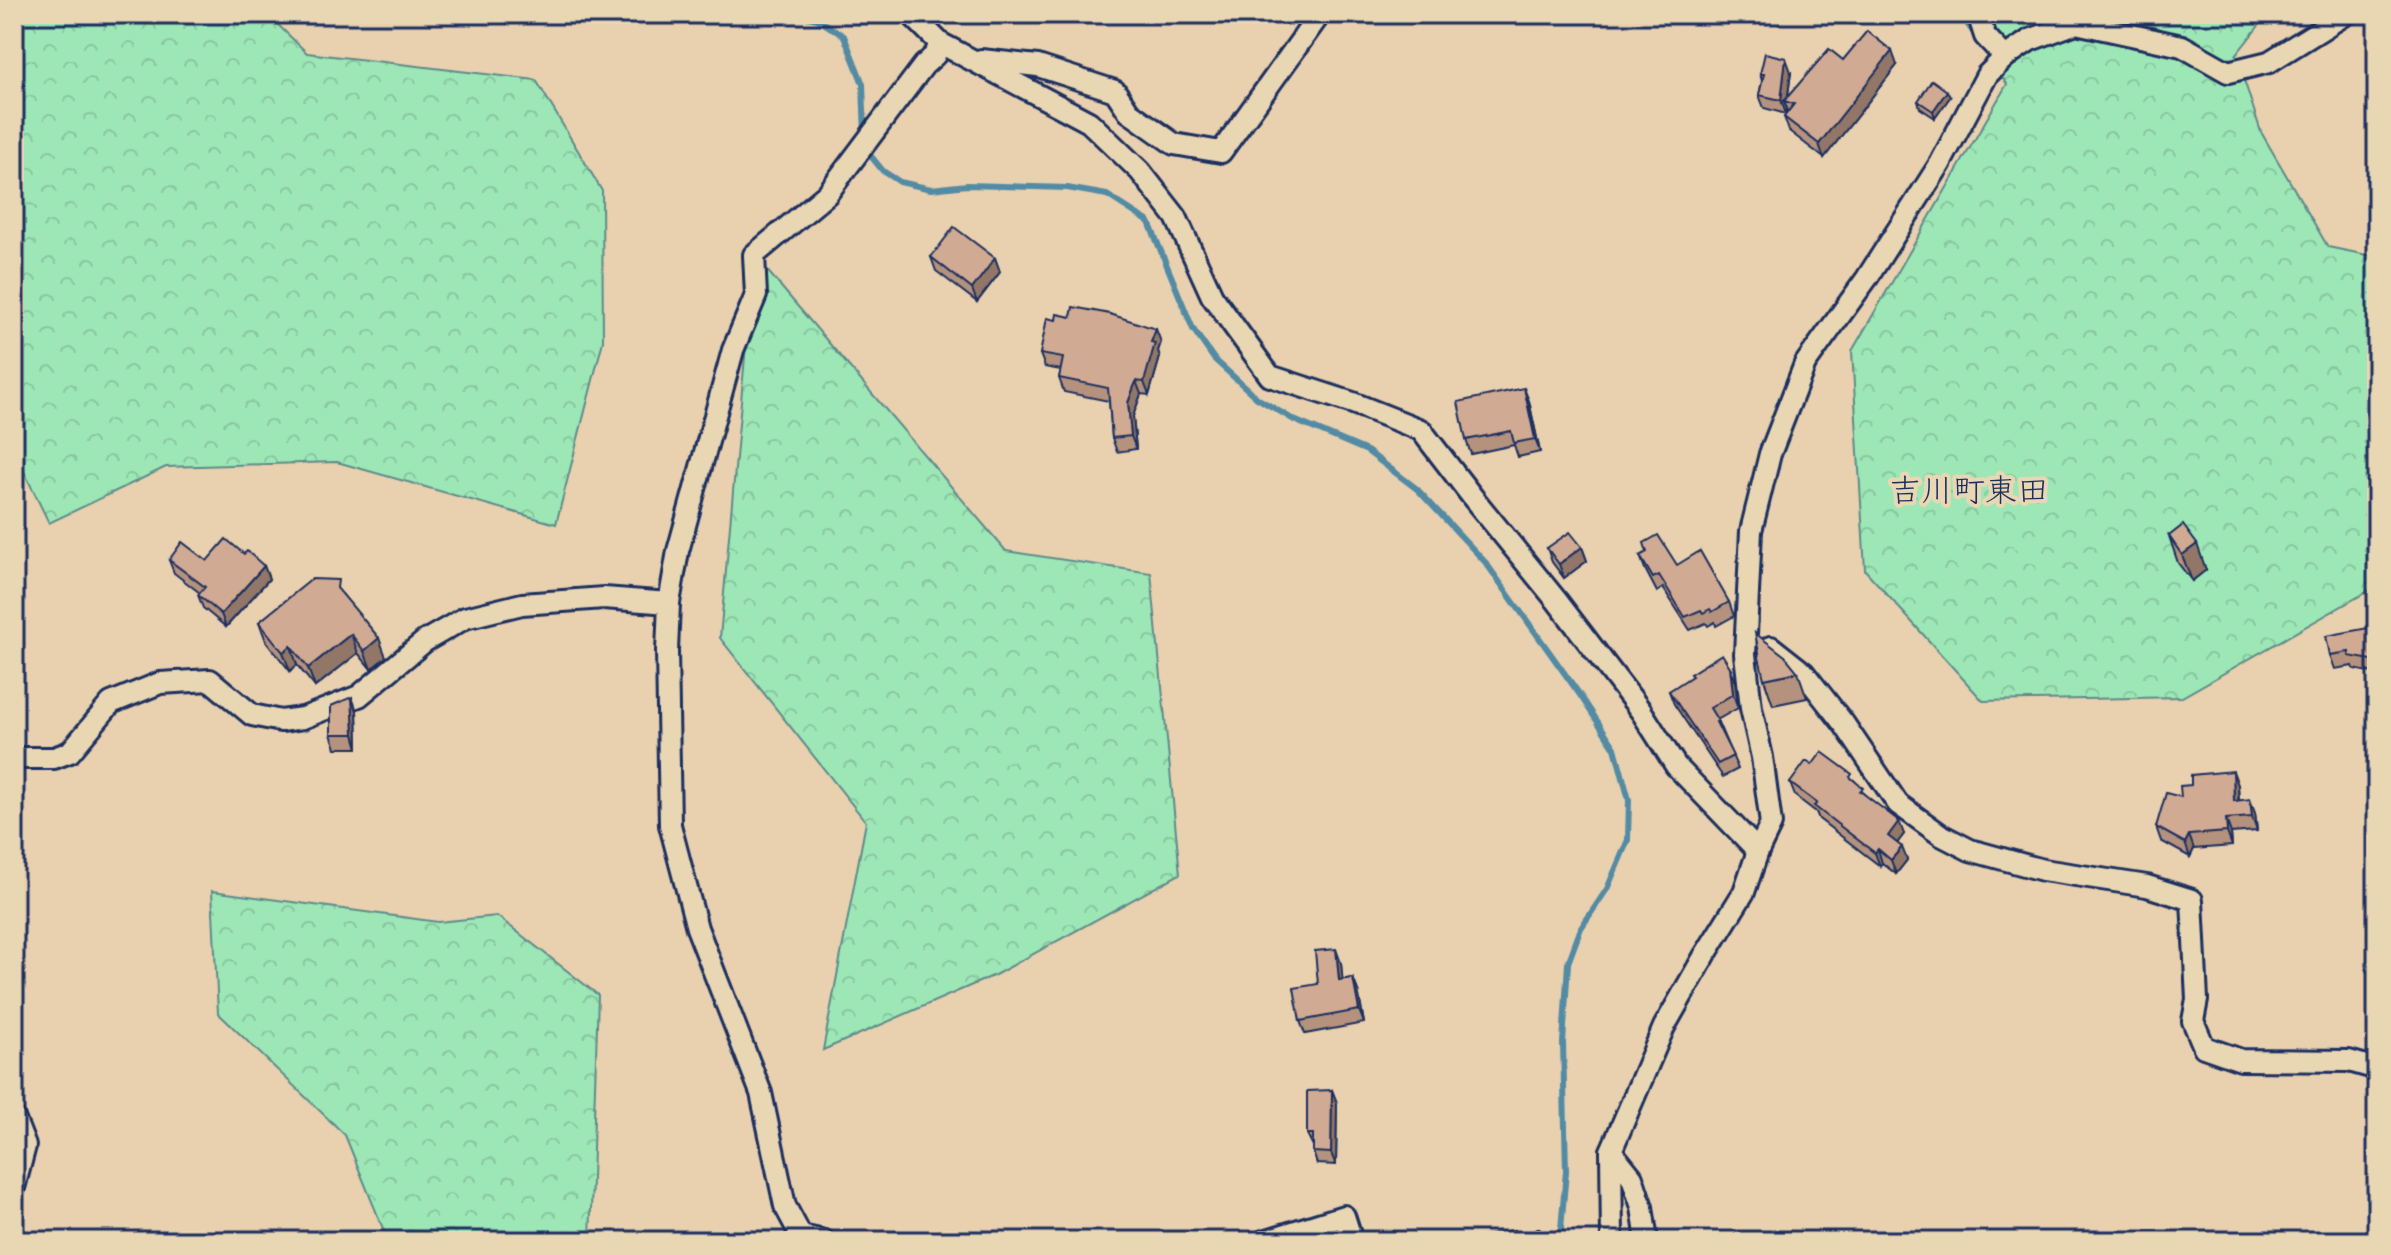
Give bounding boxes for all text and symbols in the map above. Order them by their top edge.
district label: 吉川町東田 [1889,468,2049,511]

